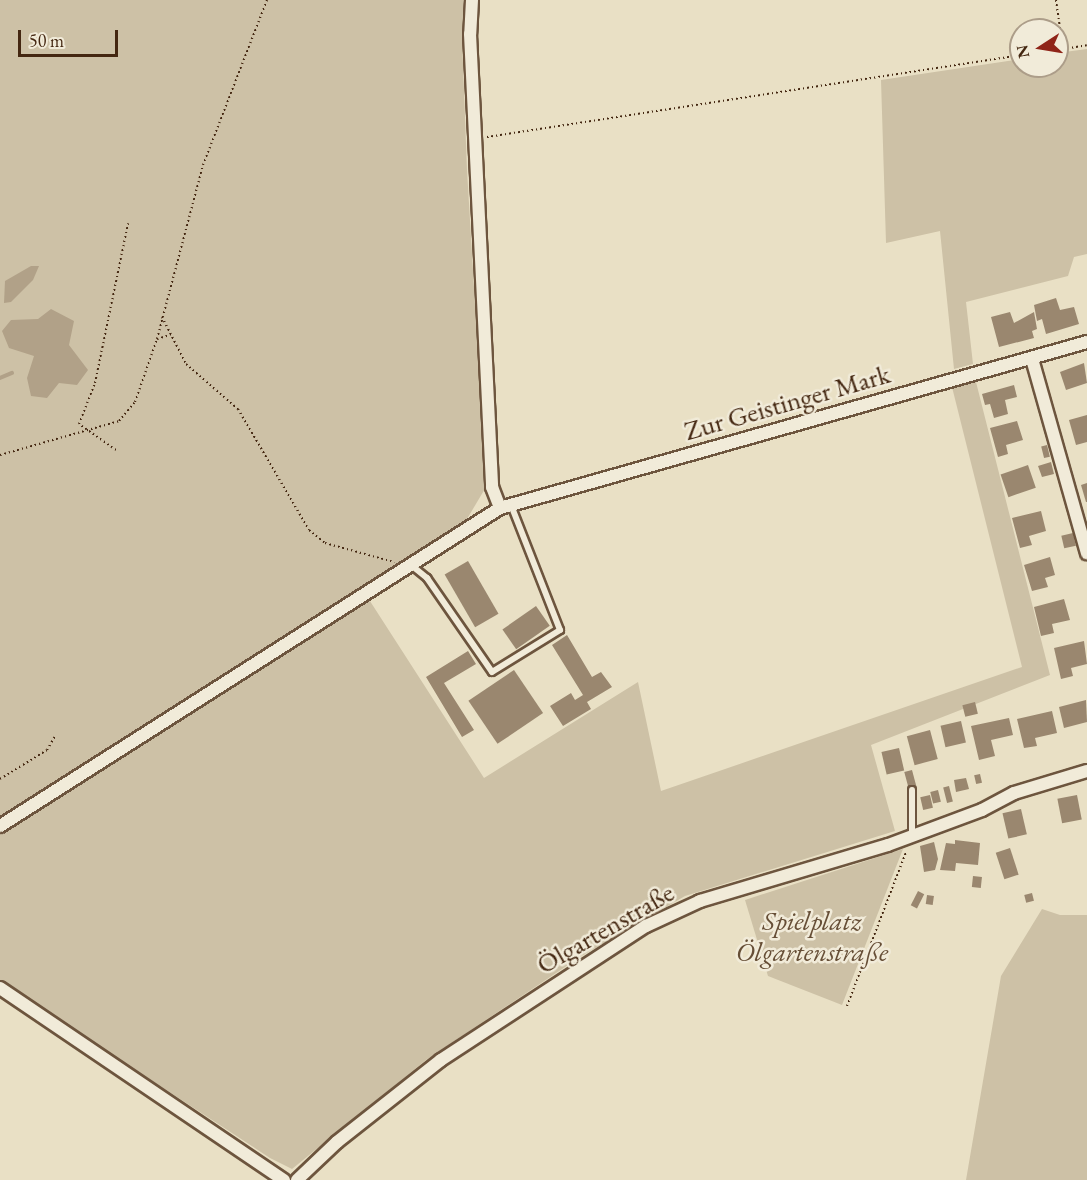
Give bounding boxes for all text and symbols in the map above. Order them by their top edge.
scale bar [21,18,122,56]
north arrow [1009,18,1069,78]
text: 50 m [29,29,64,52]
text: N [1011,43,1034,60]
street label: Zur Geistinger Mark [680,357,894,447]
street label: Ölgartenstraße [531,876,679,980]
park label: Spielplatz Ölgartenstraße [736,904,888,967]

